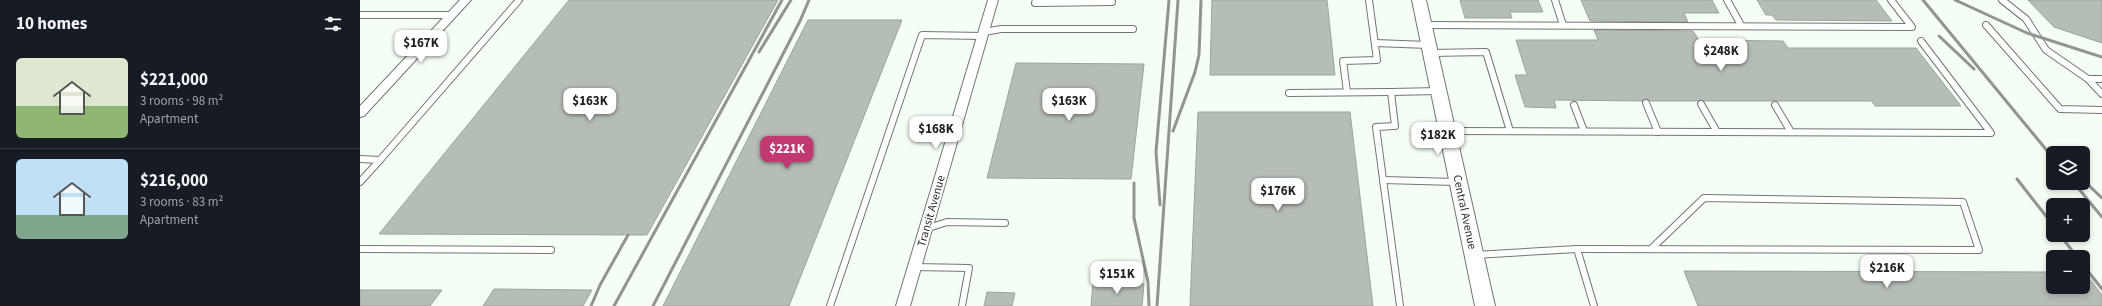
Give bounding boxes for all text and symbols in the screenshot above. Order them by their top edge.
text: 10 homes [16,12,87,36]
icon: filters [322,13,344,35]
pin: $167K [393,30,449,64]
text: $167K [403,34,439,52]
pin: $248K [1693,38,1749,72]
text: $248K [1703,42,1739,60]
text: $221,000 [140,68,208,92]
icon: home [48,74,96,122]
pin: $163K [562,88,618,122]
pin: $163K [1041,88,1097,122]
text: 3 rooms · 98 m² [140,92,223,110]
text: $163K [572,92,608,110]
text: $163K [1051,92,1087,110]
text: Apartment [140,110,198,128]
pin: $168K [908,116,964,150]
text: $168K [918,120,954,138]
pin: $182K [1410,122,1466,156]
text: $182K [1420,126,1456,144]
pin: $221K [759,136,815,170]
text: $221K [769,140,805,158]
map controls [2046,146,2090,294]
button: layers [2046,146,2090,190]
text: $216,000 [140,169,208,193]
street label: Transit Avenue [913,173,950,249]
street label: Central Avenue [1448,173,1481,251]
icon: home [48,175,96,223]
pin: $176K [1250,178,1306,212]
text: $176K [1260,182,1296,200]
text: 3 rooms · 83 m² [140,193,223,211]
button: + [2046,198,2090,242]
text: Apartment [140,211,198,229]
button: − [2046,250,2090,294]
pin: $216K [1859,255,1915,289]
text: $216K [1869,259,1905,277]
pin: $151K [1089,261,1145,295]
text: $151K [1099,265,1135,283]

